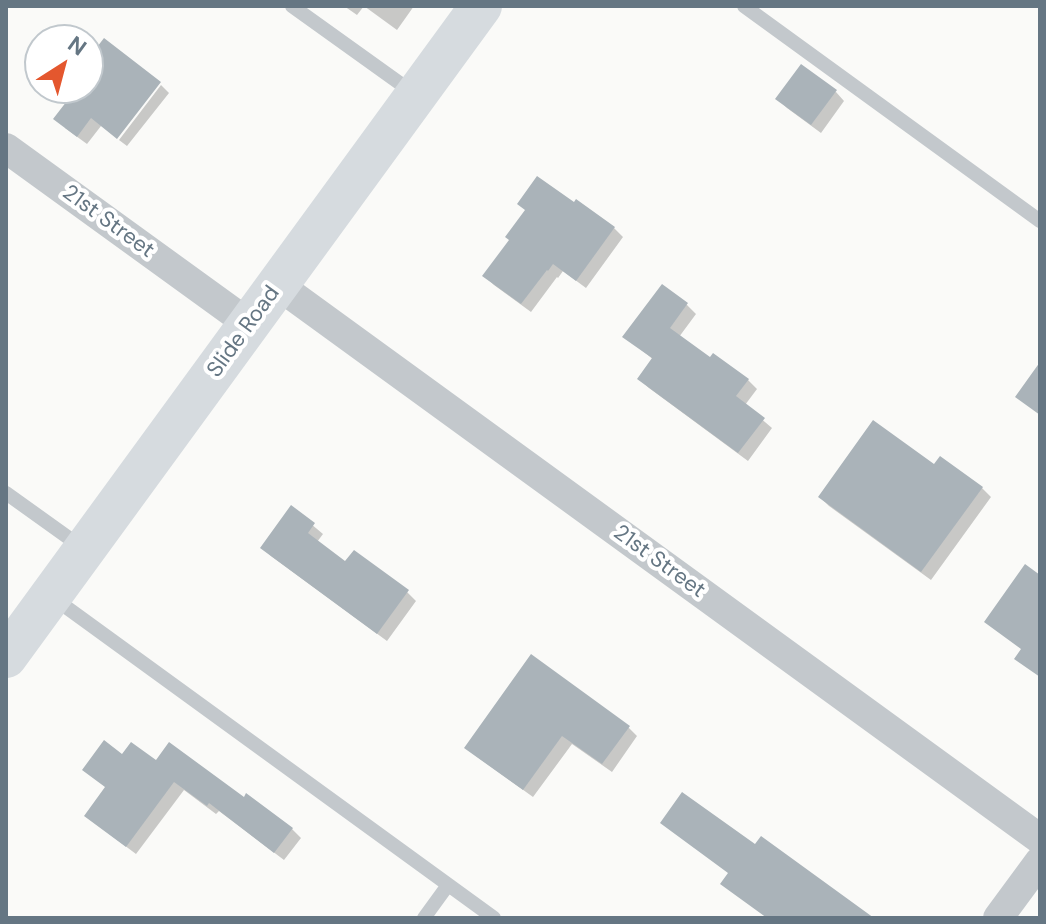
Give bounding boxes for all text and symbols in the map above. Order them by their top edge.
north arrow [24,24,104,104]
text: N [62,29,92,62]
street label: 21st Street [57,180,159,264]
street label: Slide Road [202,281,286,383]
street label: 21st Street [608,520,710,604]

